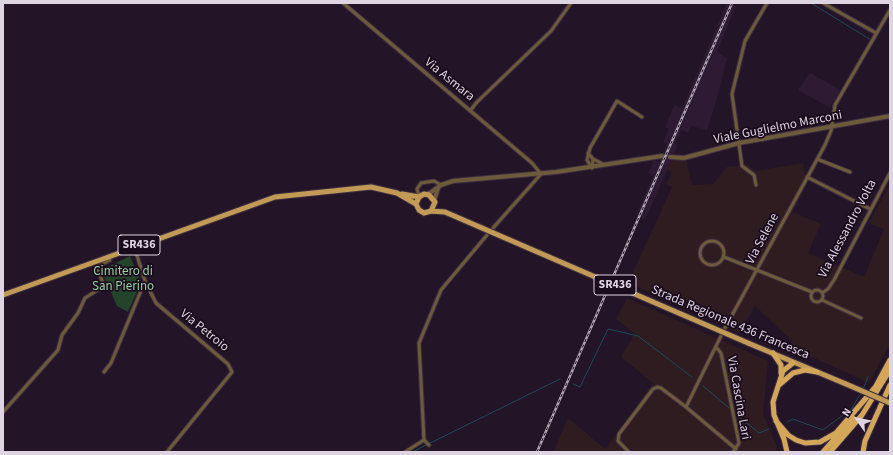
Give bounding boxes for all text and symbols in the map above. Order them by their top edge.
street label: Via Asmara [421,55,477,105]
street label: Viale Guglielmo Marconi [712,108,844,148]
street label: Via Alessandro Volta [815,177,881,281]
street label: Via Selene [743,211,783,267]
road number: SR436 [118,235,160,255]
park label: Cimitero di San Pierino [92,264,154,295]
road number: SR436 [594,275,636,295]
street label: Strada Regionale 436 Francesca [648,283,812,363]
street label: Via Petroio [176,307,232,355]
street label: Via Cascina Lari [723,355,753,441]
north arrow [837,399,877,439]
text: N [838,405,855,419]

